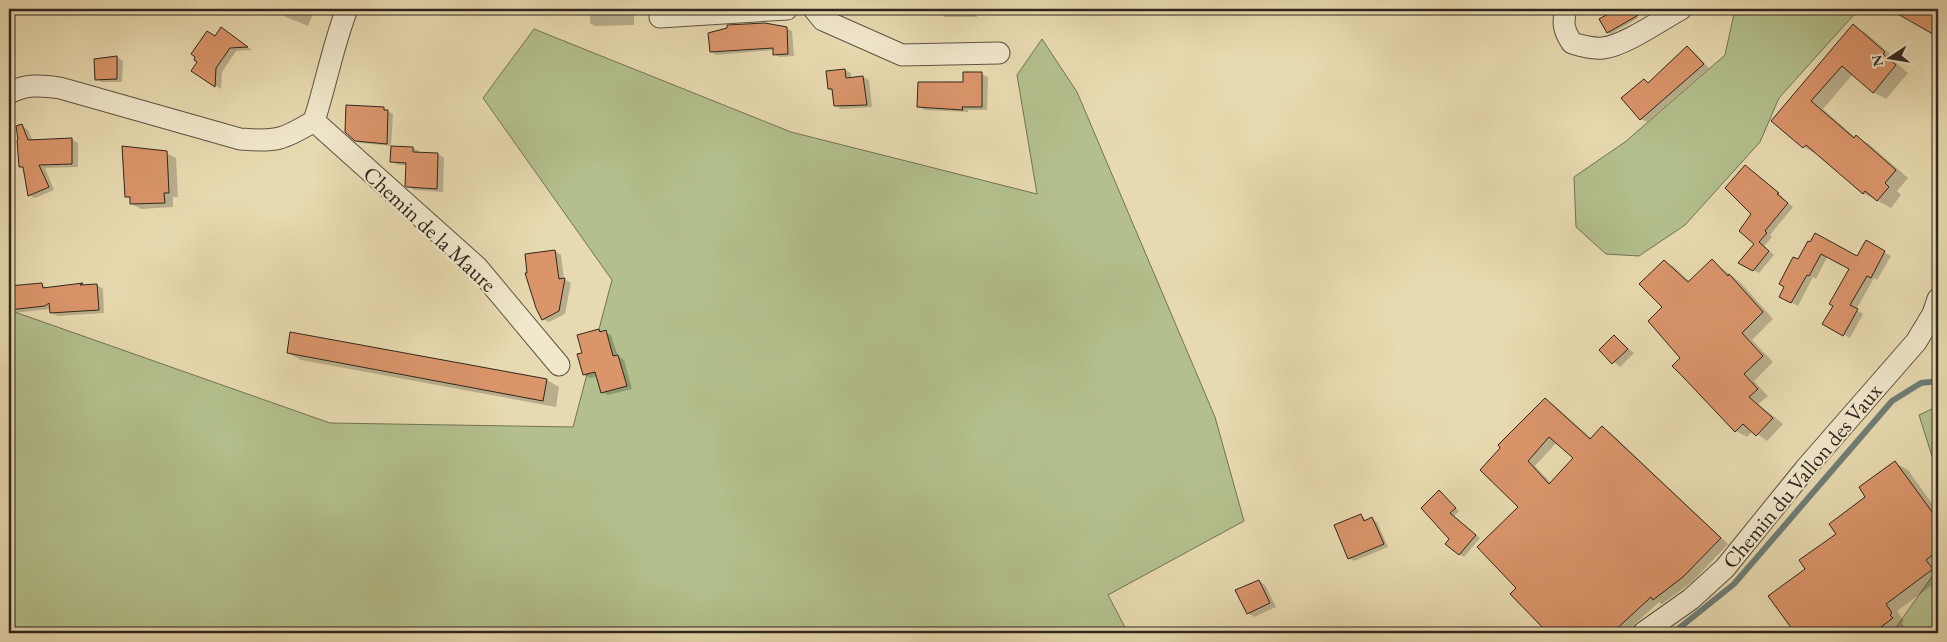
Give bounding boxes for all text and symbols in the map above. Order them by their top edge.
north arrow [1864,32,1914,82]
text: N [1867,53,1887,68]
street label: Chemin de la Maure [357,160,503,299]
street label: Chemin du Vallon des Vaux [1716,377,1889,575]

